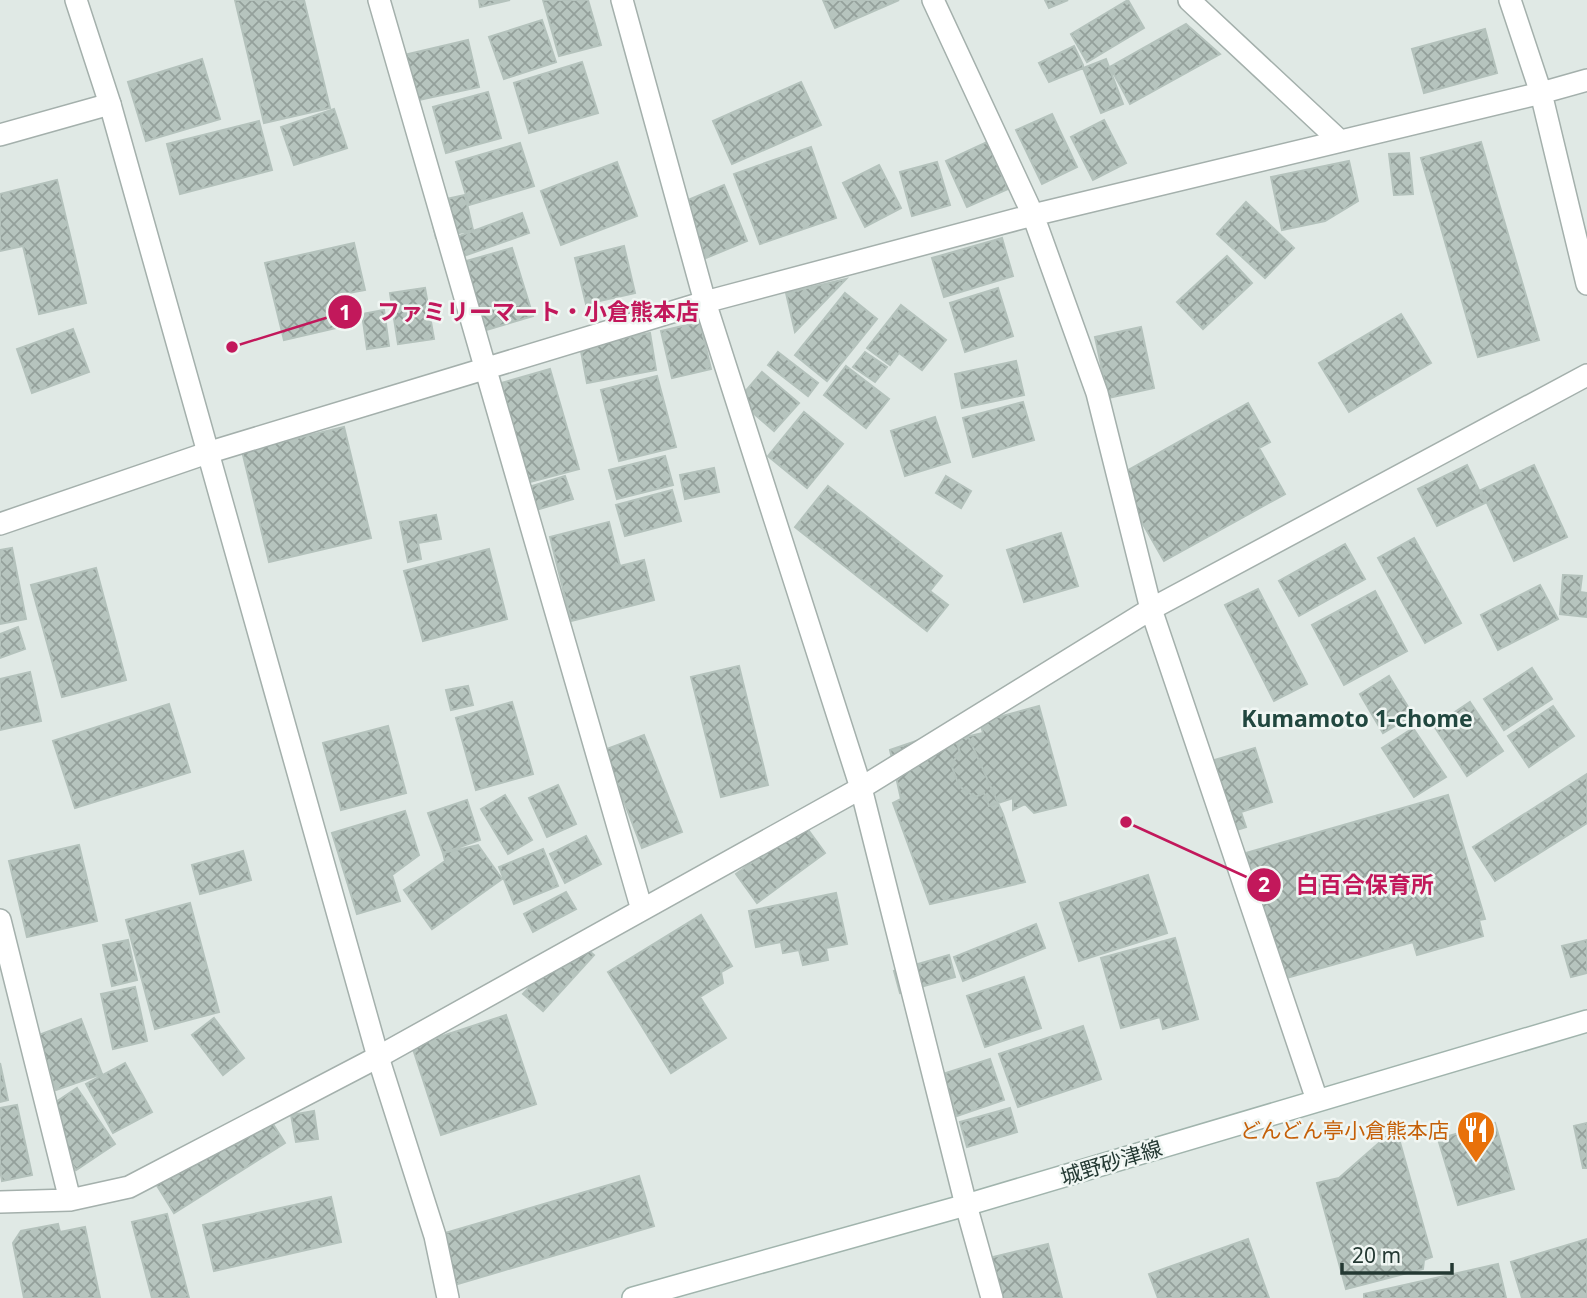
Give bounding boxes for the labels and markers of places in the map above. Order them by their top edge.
callout: ファミリーマート・小倉熊本店 [328,290,713,334]
callout: 白百合保育所 [1247,863,1448,907]
restaurant icon: どんどん亭小倉熊本店 [1455,1109,1497,1164]
place label: どんどん亭小倉熊本店 [1240,1116,1449,1144]

